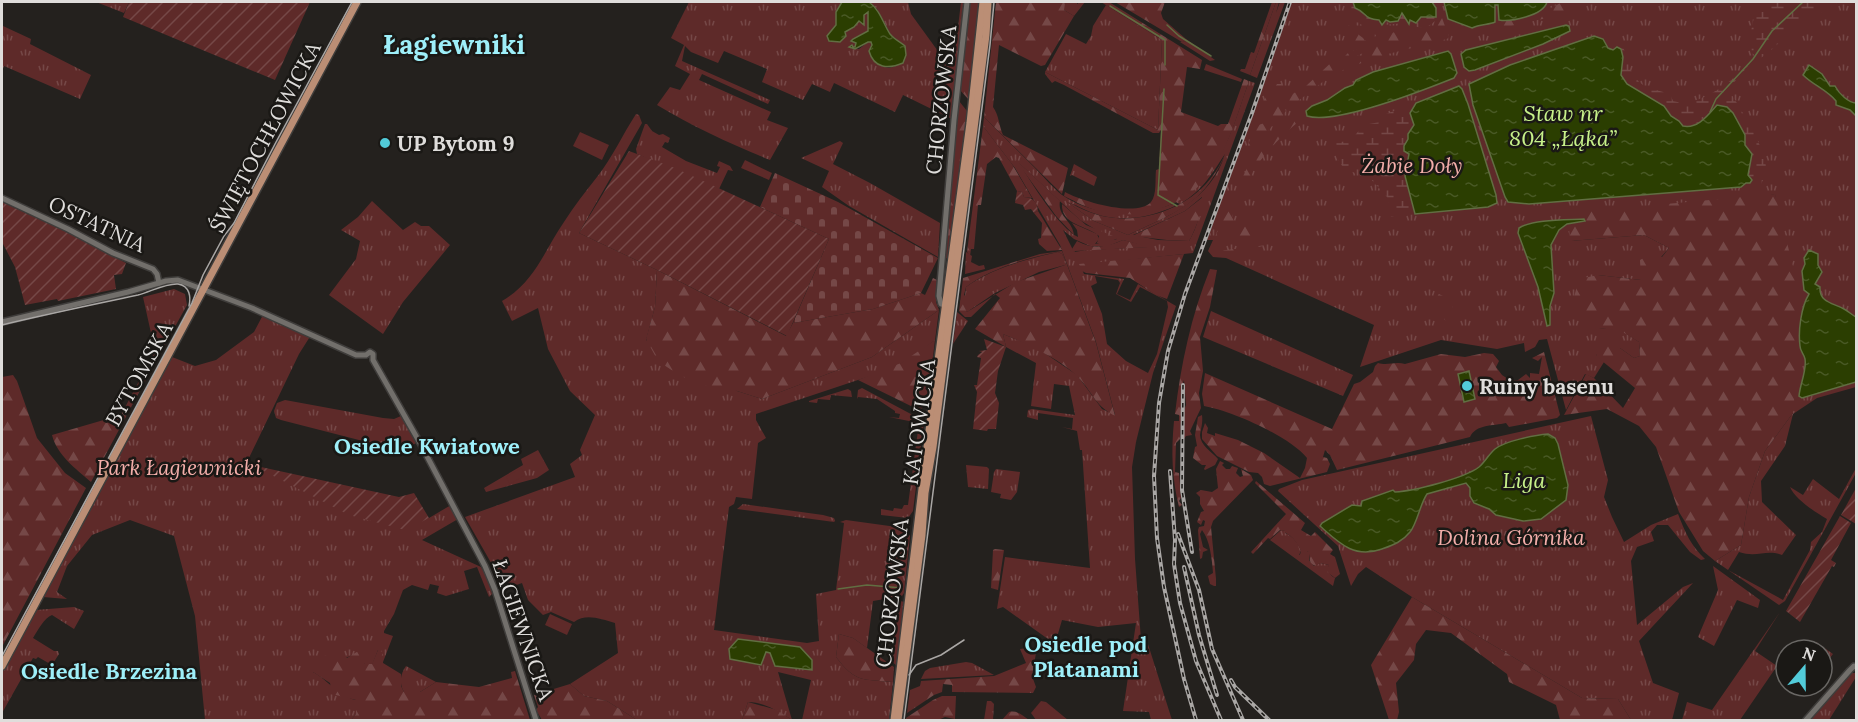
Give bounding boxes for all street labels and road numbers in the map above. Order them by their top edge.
street label: CHORZOWSKA [920,23,962,176]
street label: ŚWIĘTOCHŁOWICKA [203,36,327,237]
street label: OSTATNIA [44,190,151,259]
street label: BYTOMSKA [99,316,179,431]
street label: KATOWICKA [897,357,941,487]
street label: CHORZOWSKA [869,516,915,669]
street label: ŁAGIEWNICKA [486,556,560,705]

